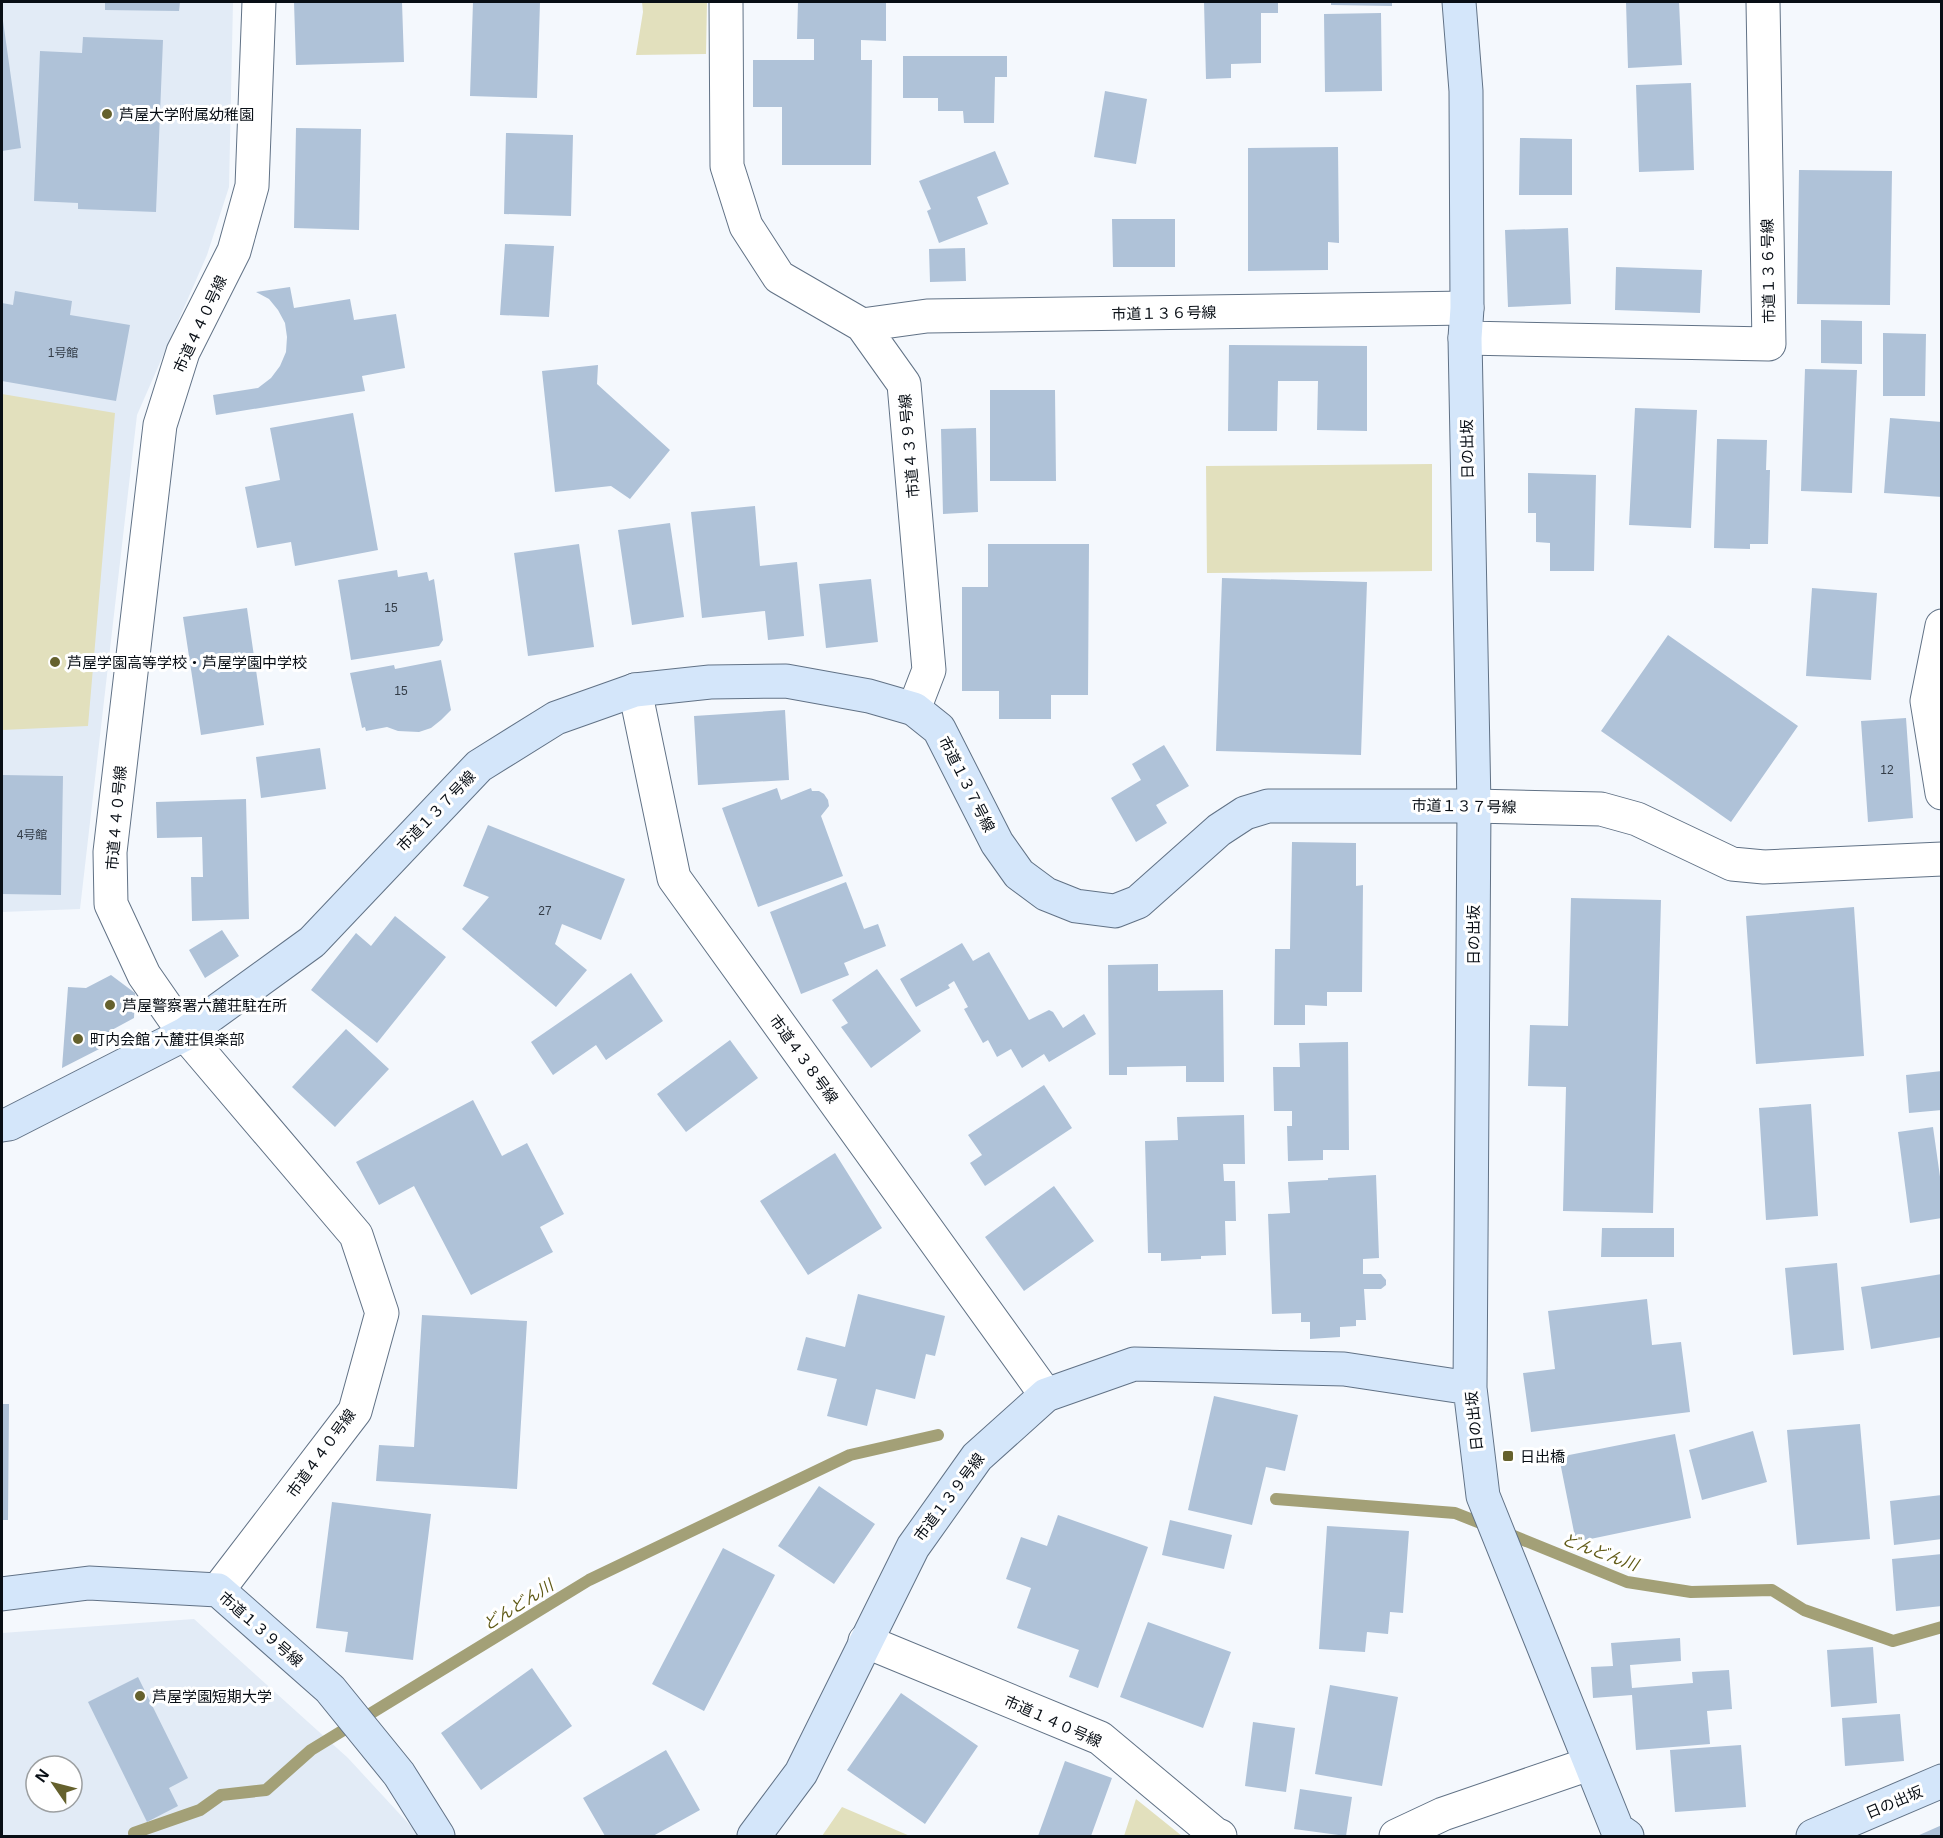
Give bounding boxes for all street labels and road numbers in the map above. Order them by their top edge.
street label: 市道１３６号線 [1759,218,1777,324]
street label: 市道４４０号線 [170,273,230,375]
street label: 市道１３６号線 [1111,304,1217,322]
street label: 市道４３９号線 [896,393,922,499]
street label: 日の出坂 [1458,419,1476,479]
street label: 市道１３７号線 [936,733,998,835]
street label: 市道４４０号線 [103,765,129,871]
street label: 市道１３７号線 [393,767,479,855]
street label: 市道１３７号線 [1411,797,1517,815]
street label: 日の出坂 [1465,905,1482,965]
street label: 市道４３８号線 [766,1012,842,1106]
street label: 日の出坂 [1462,1390,1486,1452]
street label: 市道４４０号線 [283,1406,359,1500]
street label: 市道１３９号線 [911,1450,987,1544]
street label: 市道１３９号線 [216,1588,306,1670]
street label: 市道１４０号線 [1002,1692,1104,1750]
street label: 日の出坂 [1863,1782,1925,1822]

